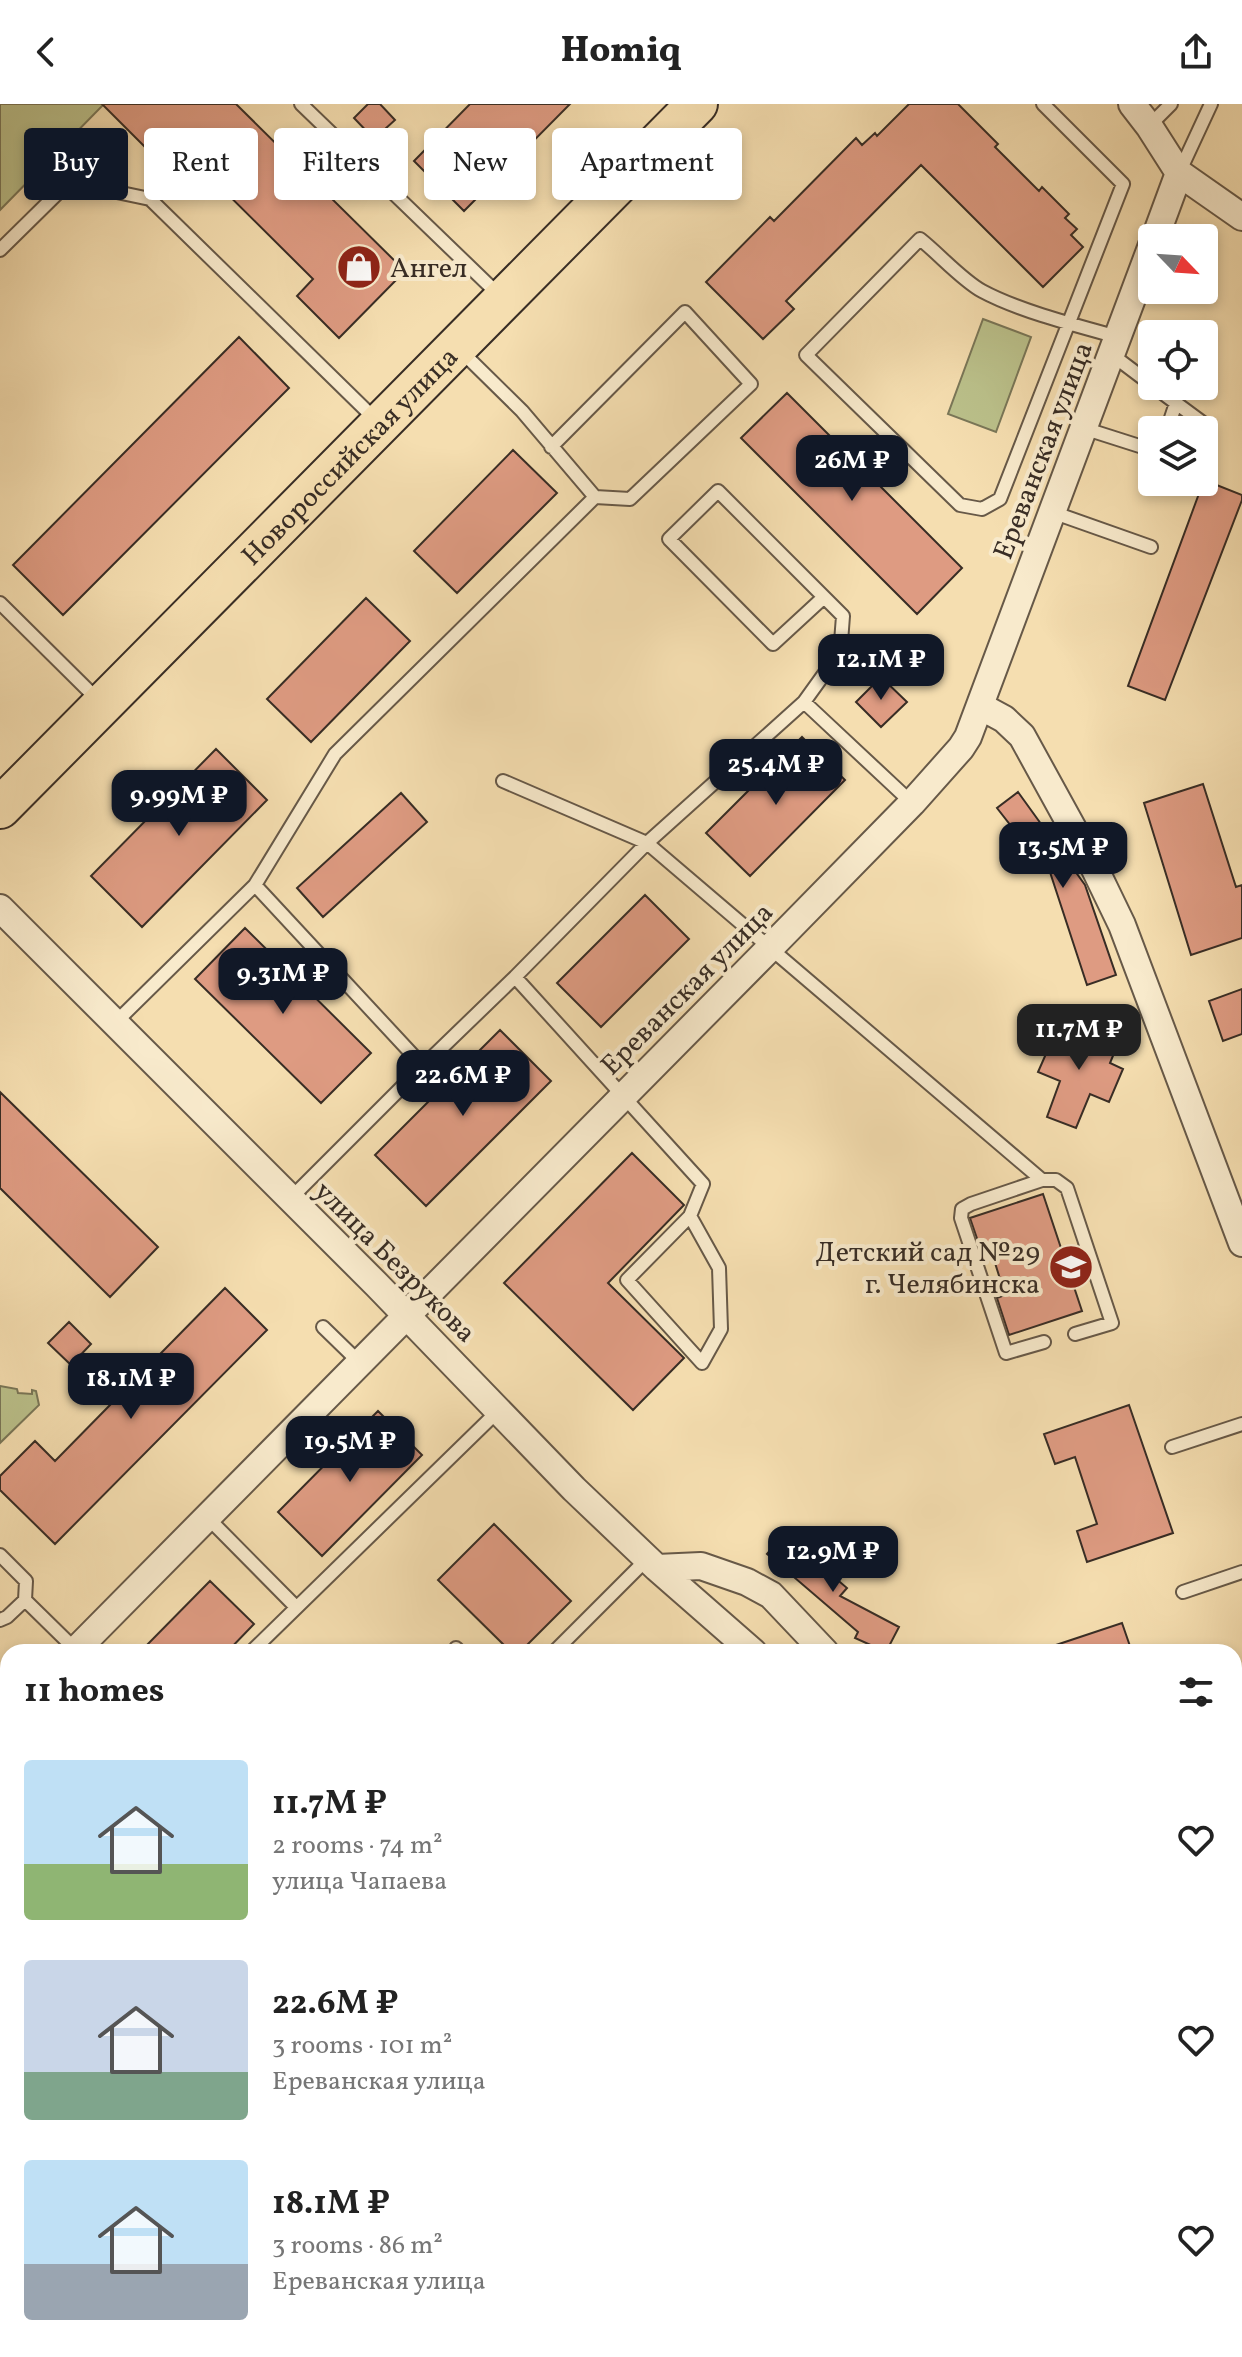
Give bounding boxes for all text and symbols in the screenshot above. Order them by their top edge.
text: Homiq [561,27,681,77]
icon: back [24,30,68,74]
icon: share [1174,30,1218,74]
chip: Buy [24,128,128,200]
chip: Rent [144,128,258,200]
chip: Filters [274,128,408,200]
chip: New [424,128,536,200]
chip: Apartment [552,128,742,200]
north arrow [1138,224,1218,304]
map controls [1138,224,1218,496]
shop icon: Ангел [335,243,383,291]
place label: Ангел [390,250,467,289]
button: locate [1138,320,1218,400]
street label: Ереванская улица [985,337,1104,565]
street label: Новороссийская улица [233,339,468,575]
button: layers [1138,416,1218,496]
pin: 26M ₽ [796,435,908,503]
text: 26M ₽ [814,443,890,479]
pin: 12.1M ₽ [807,634,955,702]
text: 12.1M ₽ [836,642,926,678]
pin: 25.4M ₽ [702,739,850,807]
text: 25.4M ₽ [727,747,825,783]
pin: 9.99M ₽ [105,770,253,838]
text: 9.99M ₽ [130,778,228,814]
pin: 13.5M ₽ [989,822,1137,890]
text: 13.5M ₽ [1017,830,1109,866]
street label: Ереванская улица [593,895,783,1085]
pin: 9.31M ₽ [209,948,357,1016]
text: 9.31M ₽ [236,956,330,992]
pin: 11.7M ₽ [1005,1004,1153,1072]
text: 11.7M ₽ [1035,1012,1123,1048]
pin: 22.6M ₽ [389,1050,537,1118]
text: 22.6M ₽ [415,1058,511,1094]
street label: улица Безрукова [305,1173,484,1352]
place label: Детский сад №29 г. Челябинска [816,1234,1040,1305]
school or university icon: Детский сад №29 г. Челябинска [1047,1243,1095,1291]
pin: 18.1M ₽ [57,1353,205,1421]
text: 18.1M ₽ [86,1361,176,1397]
pin: 19.5M ₽ [276,1416,424,1484]
text: 19.5M ₽ [304,1424,396,1460]
pin: 12.9M ₽ [759,1526,907,1594]
text: 12.9M ₽ [786,1534,880,1570]
text: 11 homes [24,1669,164,1716]
icon: filters [1174,1670,1218,1714]
text: 11.7M ₽ [272,1781,387,1828]
icon: home [88,1792,184,1888]
icon: heart [1174,1818,1218,1862]
text: 2 rooms · 74 m² [272,1828,443,1864]
text: улица Чапаева [272,1864,447,1900]
text: 22.6M ₽ [272,1981,399,2028]
icon: home [88,1992,184,2088]
icon: heart [1174,2018,1218,2062]
text: 3 rooms · 101 m² [272,2028,452,2064]
text: Ереванская улица [272,2064,486,2100]
text: 18.1M ₽ [272,2181,390,2228]
icon: home [88,2192,184,2288]
icon: heart [1174,2218,1218,2262]
text: 3 rooms · 86 m² [272,2228,443,2264]
text: Ереванская улица [272,2264,486,2300]

